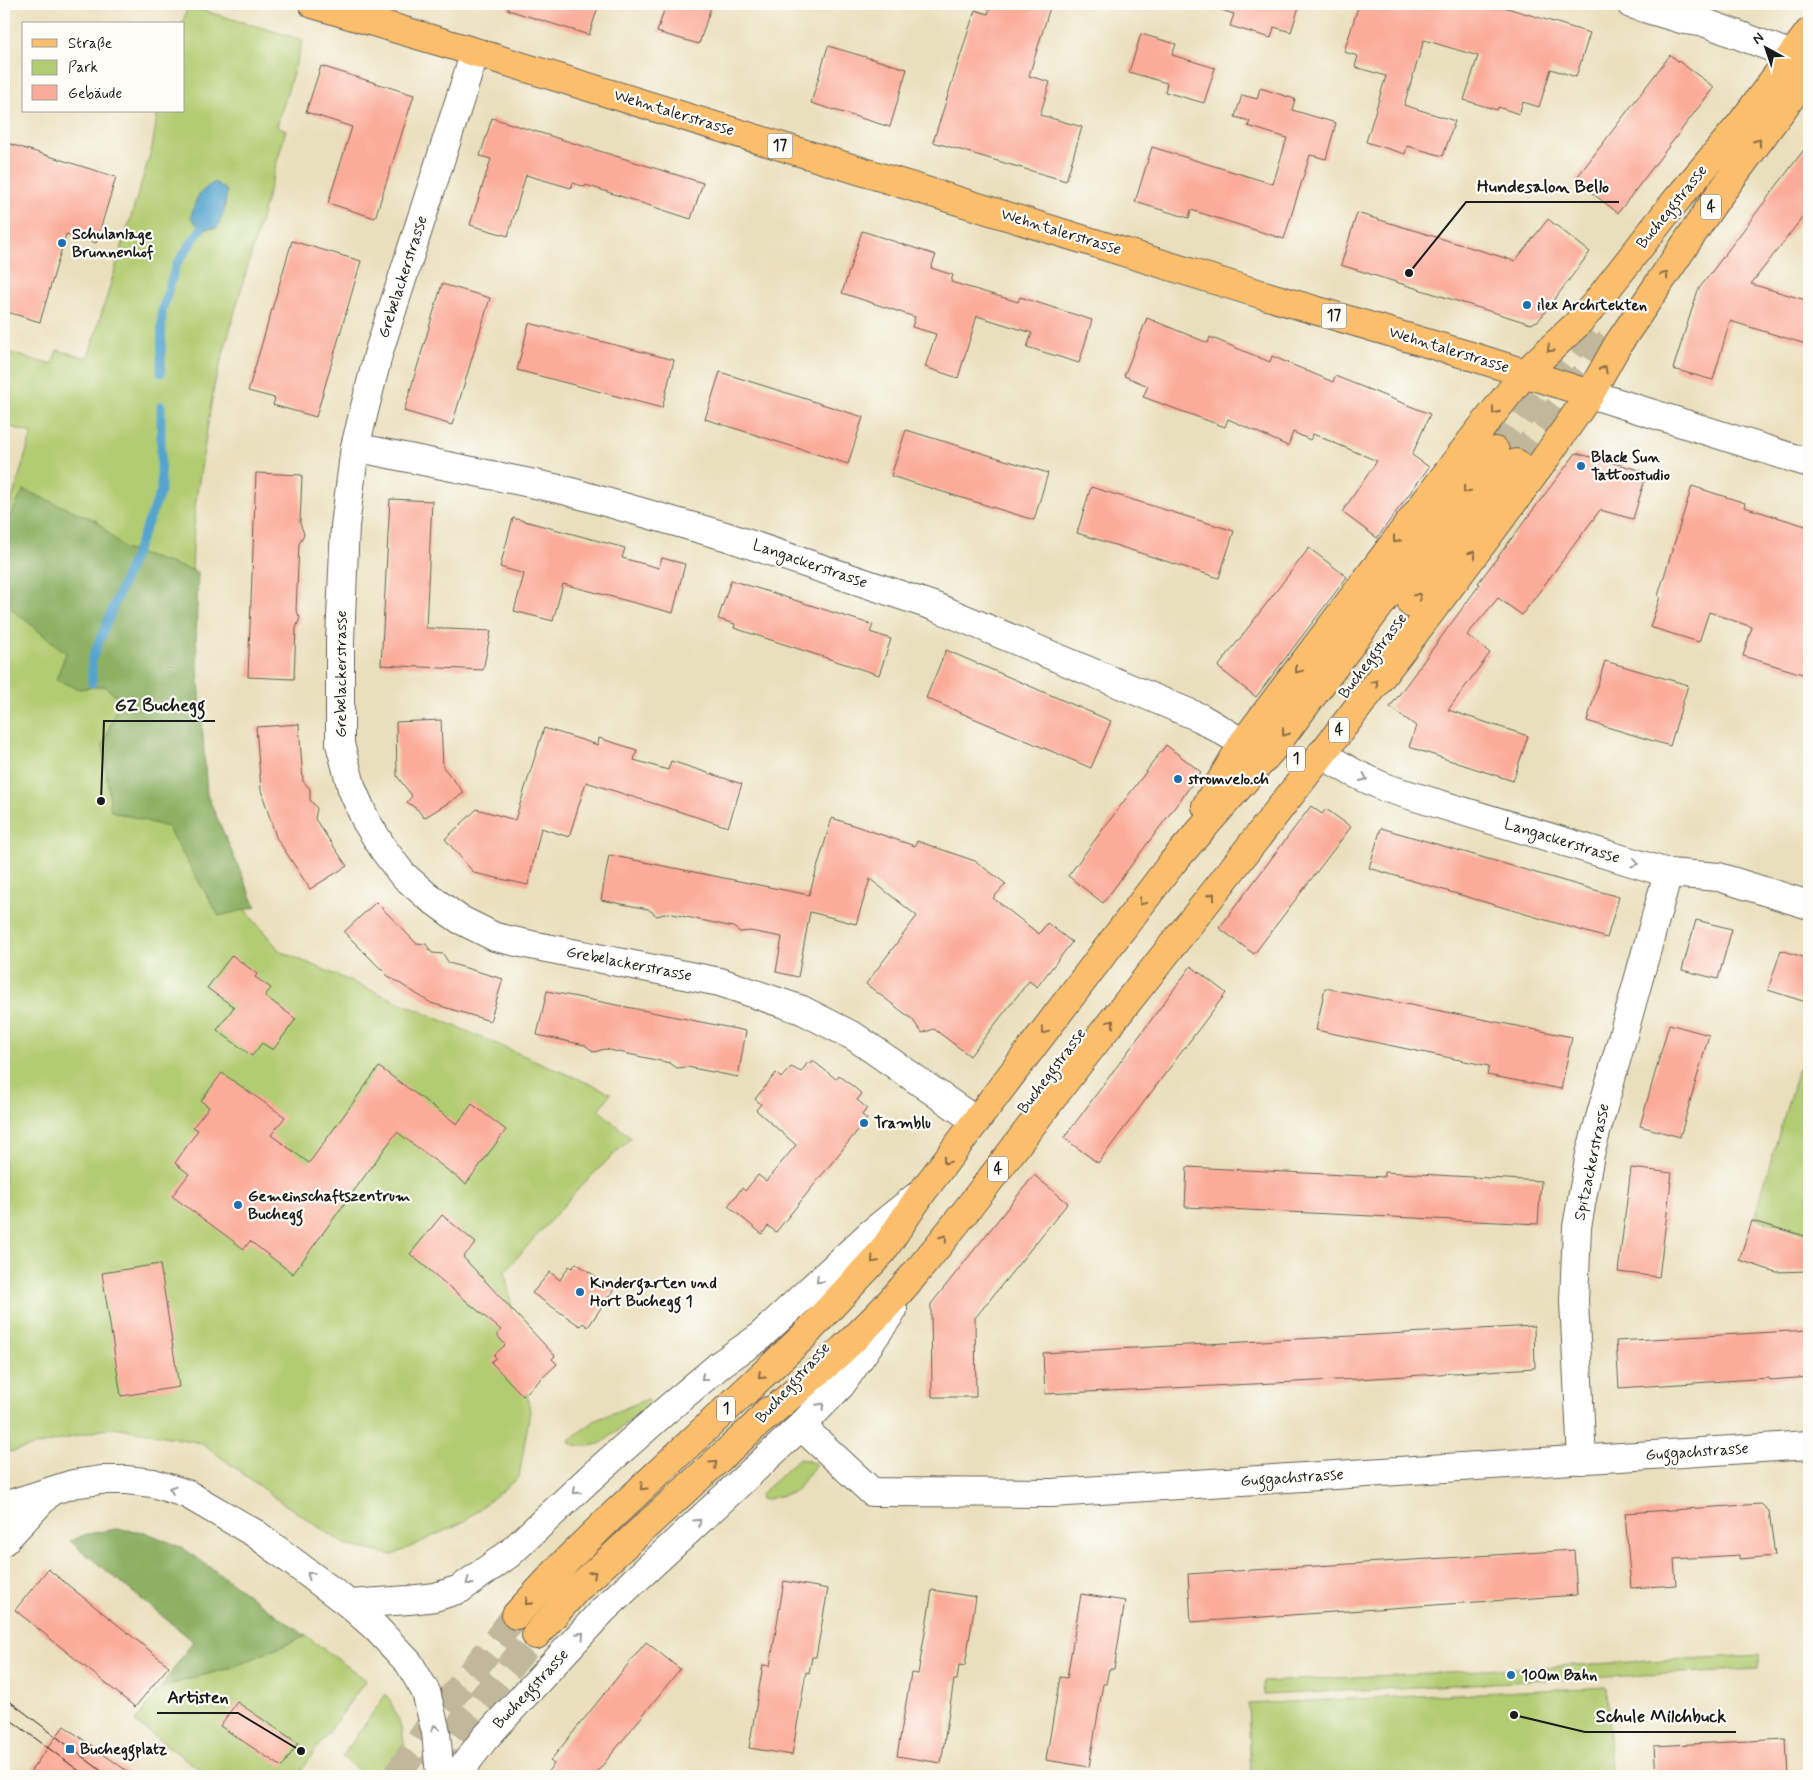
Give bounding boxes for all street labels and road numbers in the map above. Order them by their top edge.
street label: Wehntalerstrasse [611,85,737,141]
road number: 17 [768,134,792,158]
street label: Bucheggstrasse [1632,161,1713,254]
road number: 4 [1701,194,1721,220]
street label: Wehntalerstrasse [998,204,1124,260]
street label: Grebelackerstrasse [373,213,433,341]
road number: 17 [1322,304,1346,328]
street label: Wehntalerstrasse [1386,322,1512,378]
street label: Langackerstrasse [750,535,870,594]
street label: Bucheggstrasse [1334,609,1413,704]
street label: Grebelackerstrasse [331,610,352,738]
road number: 4 [1329,718,1349,742]
road number: 1 [1287,746,1305,772]
street label: Langackerstrasse [1501,813,1622,870]
street label: Grebelackerstrasse [564,942,694,986]
street label: Bucheggstrasse [1013,1024,1092,1119]
street label: Spitzackerstrasse [1569,1102,1615,1222]
road number: 4 [988,1156,1008,1182]
street label: Bucheggstrasse [751,1338,836,1429]
road number: 1 [717,1396,735,1422]
street label: Guggachstrasse [1645,1438,1749,1467]
street label: Guggachstrasse [1240,1464,1344,1493]
street label: Bucheggstrasse [489,1645,574,1734]

